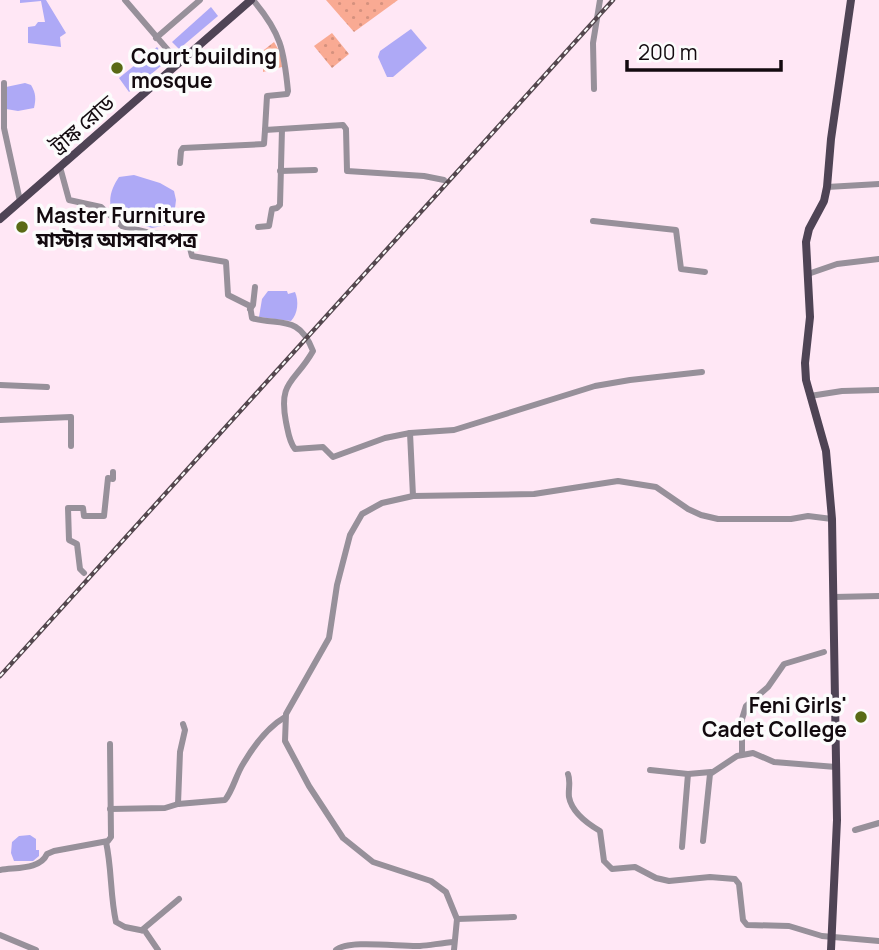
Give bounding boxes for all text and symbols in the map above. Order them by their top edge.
scale bar [627,28,781,72]
text: 200 m [638,38,698,66]
place label: Court building mosque [131,42,277,94]
marker: Court building mosque [109,60,125,76]
street label: ট্রাঙ্ক রোড [43,88,121,160]
place label: Master Furniture মাস্টার আসবাবপত্র [35,201,206,253]
marker: Master Furniture মাস্টার আসবাবপত্র [14,219,30,235]
place label: Feni Girls' Cadet College [702,691,847,743]
marker: Feni Girls' Cadet College [853,709,869,725]

